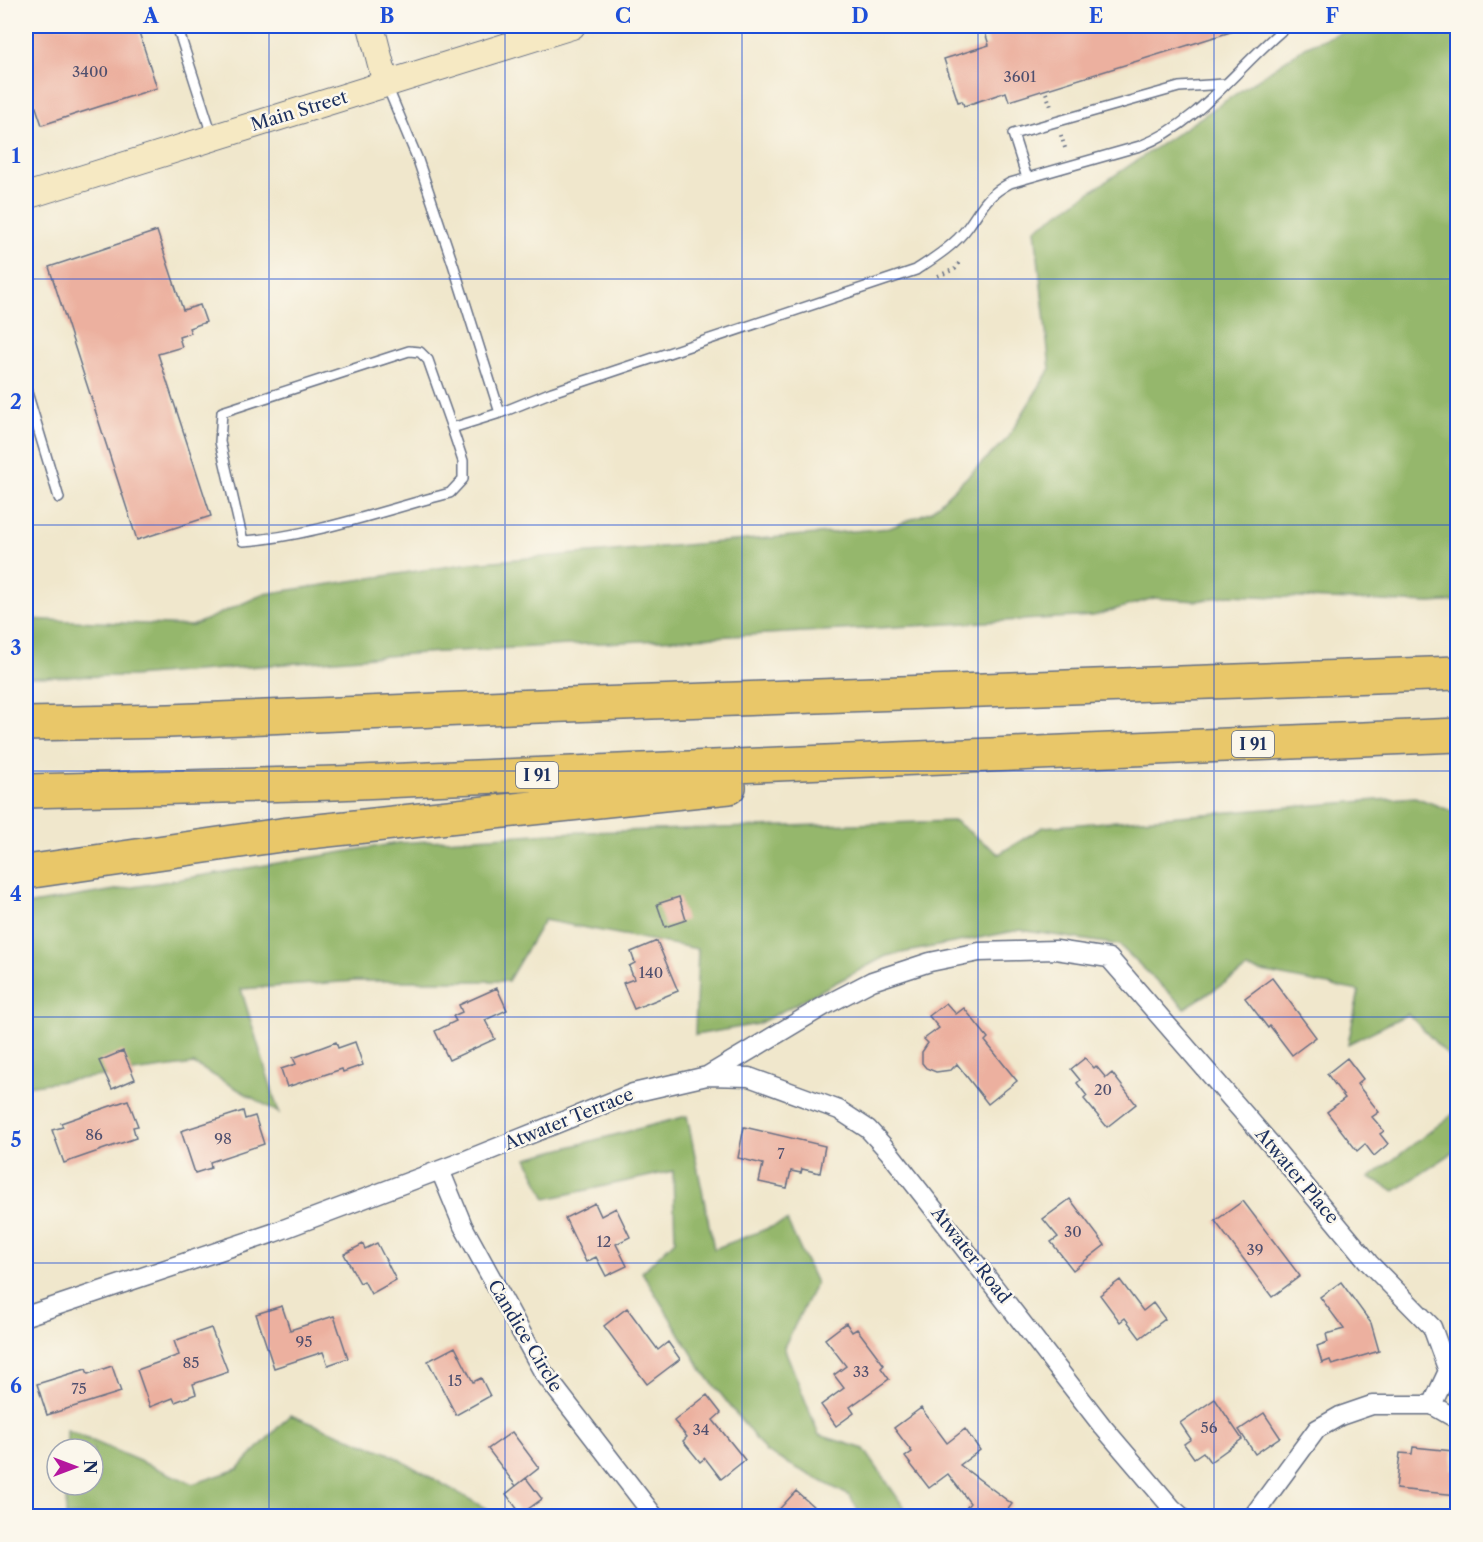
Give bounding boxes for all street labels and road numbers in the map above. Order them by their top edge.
street label: Main Street [248,86,351,136]
road number: I 91 [1232,731,1274,757]
road number: I 91 [516,762,558,788]
street label: Atwater Terrace [500,1083,637,1155]
street label: Atwater Place [1250,1123,1343,1228]
street label: Atwater Road [926,1202,1016,1308]
street label: Candice Circle [483,1276,567,1396]

